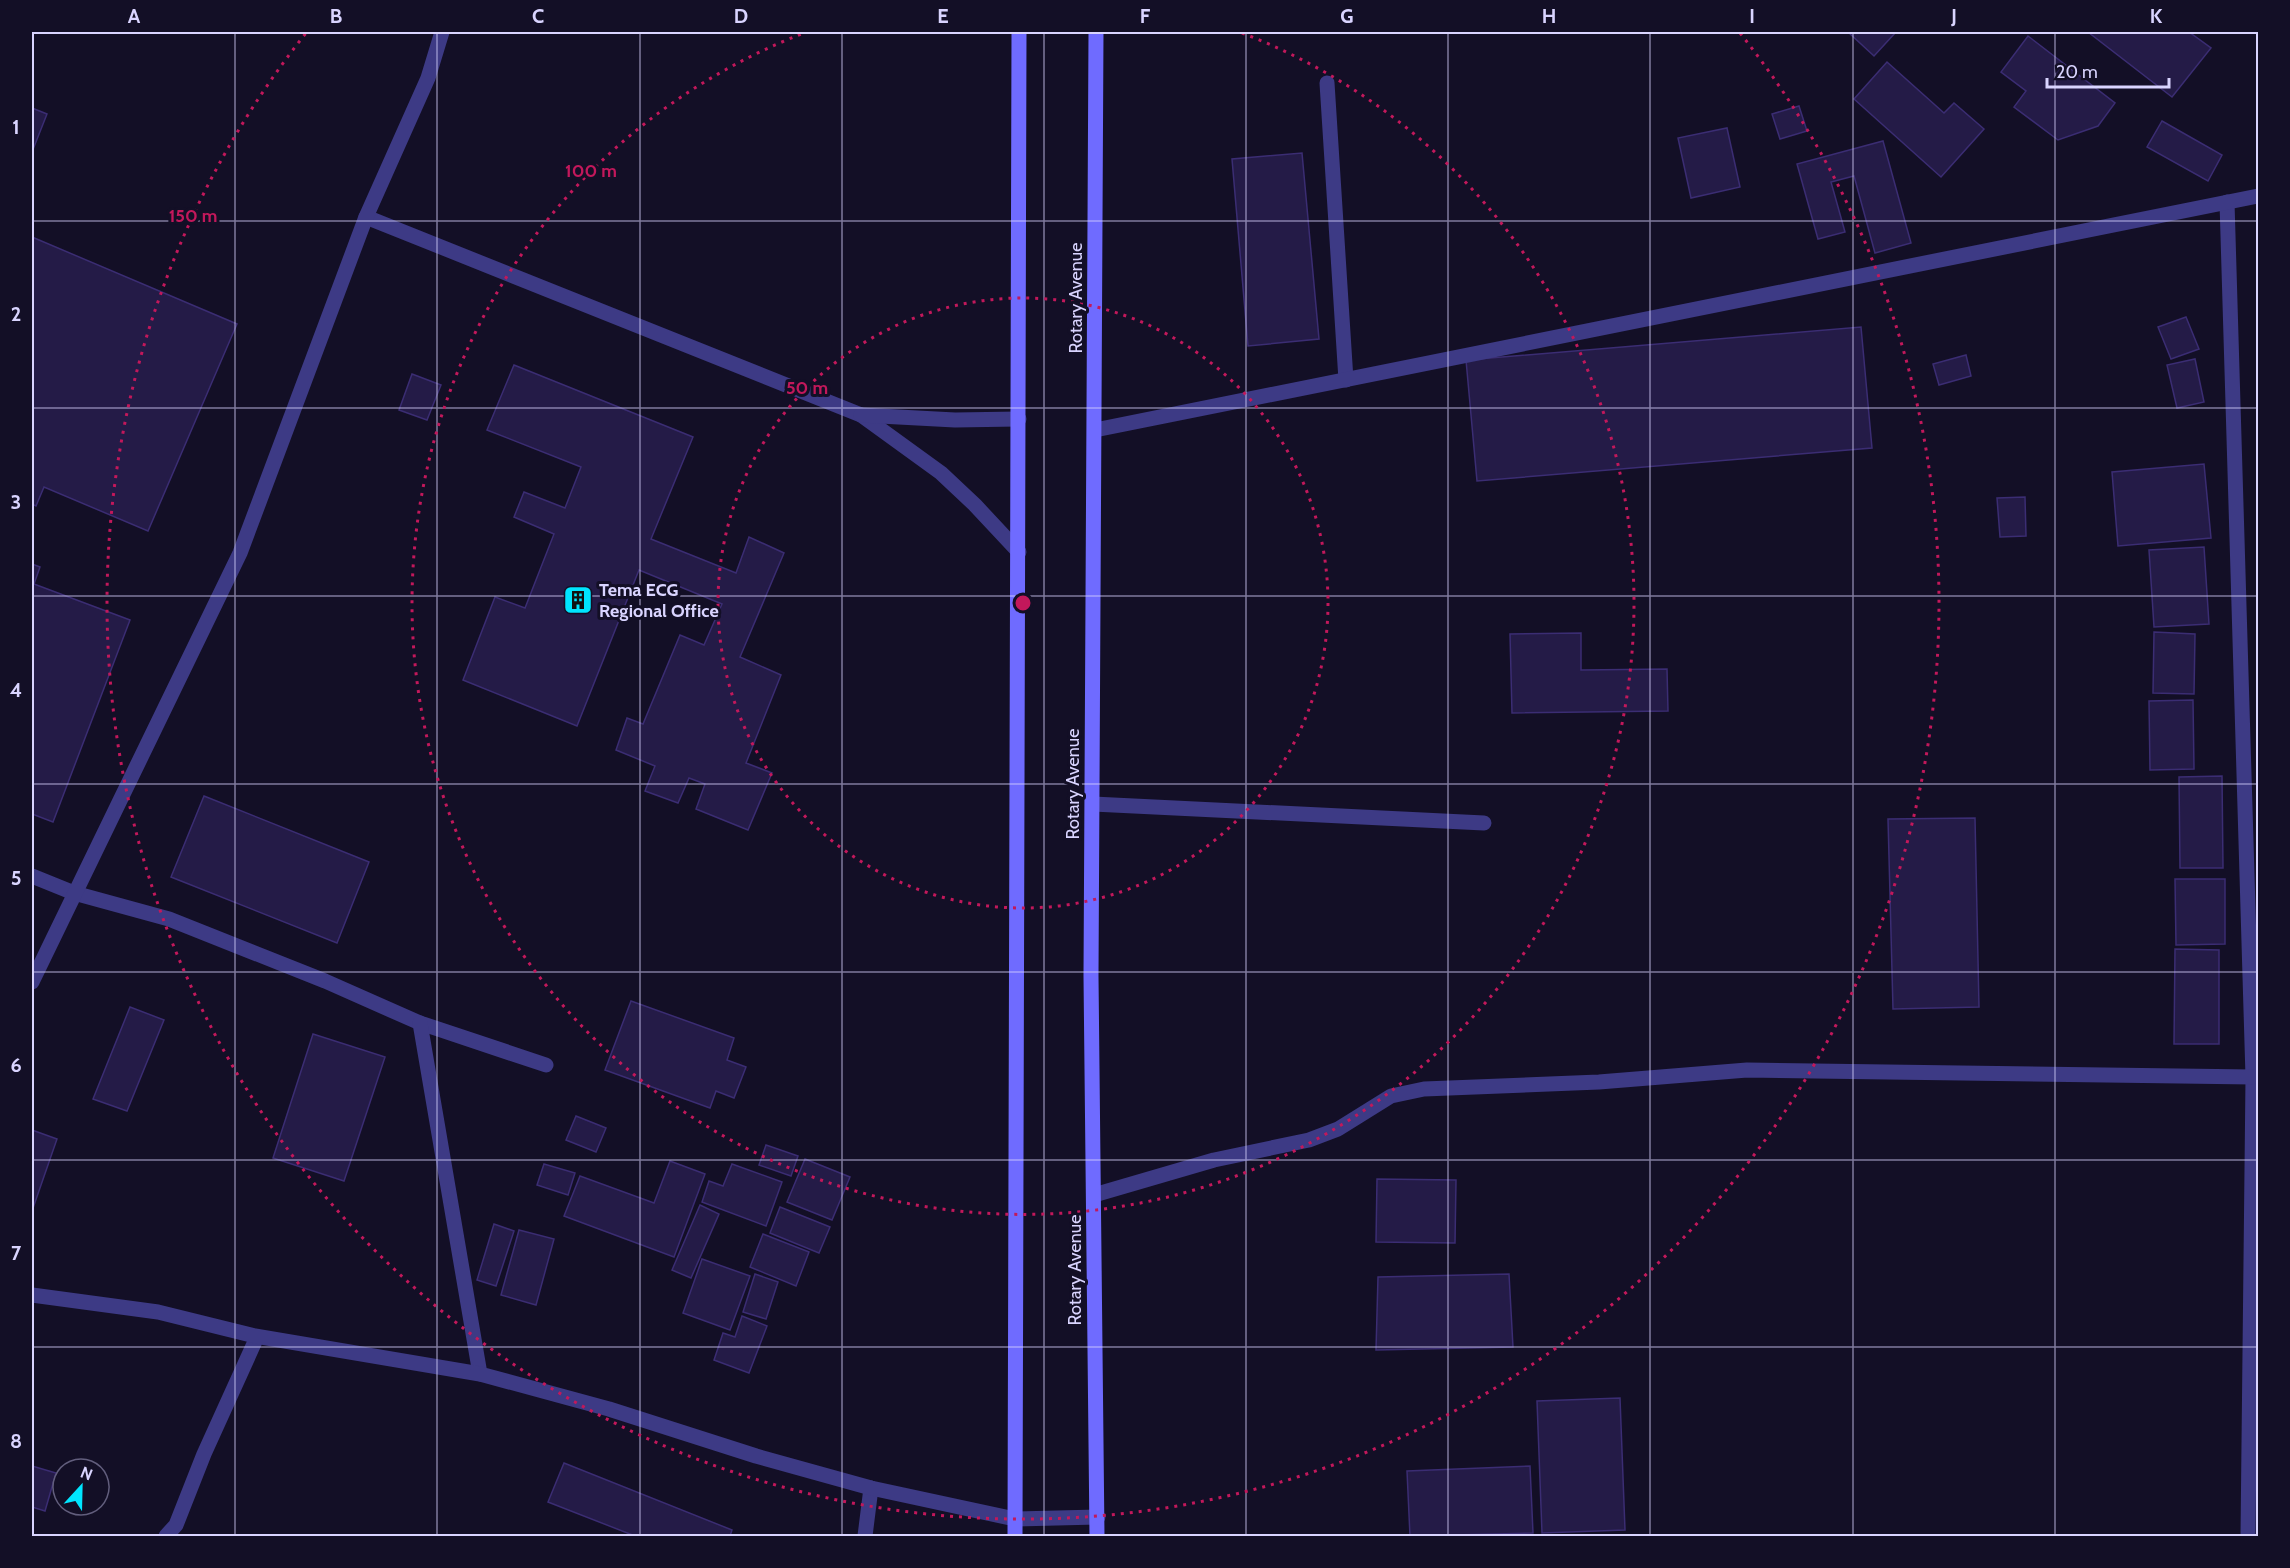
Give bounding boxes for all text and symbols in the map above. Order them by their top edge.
text: A [128,4,141,28]
text: B [330,4,342,28]
text: C [532,4,544,28]
text: D [734,4,748,28]
text: E [937,4,949,28]
text: F [1140,4,1151,28]
text: G [1340,4,1354,28]
text: H [1542,4,1556,28]
text: I [1749,4,1755,28]
text: J [1950,4,1957,28]
text: K [2150,4,2163,28]
scale bar [2047,51,2168,89]
text: 20 m [2056,61,2098,83]
text: 1 [12,115,20,139]
text: 100 m [565,160,617,182]
text: 150 m [169,205,217,227]
street label: Rotary Avenue [1065,243,1087,353]
text: 2 [11,302,21,326]
text: 50 m [786,377,828,399]
text: 3 [11,490,21,514]
place label: Tema ECG Regional Office [599,579,719,622]
building icon: Tema ECG Regional Office [562,584,594,616]
centre of rings [1013,593,1033,613]
text: 4 [10,678,22,702]
street label: Rotary Avenue [1062,729,1084,839]
text: 5 [11,866,21,890]
text: 6 [10,1053,22,1077]
street label: Rotary Avenue [1064,1215,1086,1325]
text: 7 [11,1241,22,1265]
text: 8 [10,1429,22,1453]
north arrow [51,1457,111,1517]
text: N [78,1463,95,1484]

